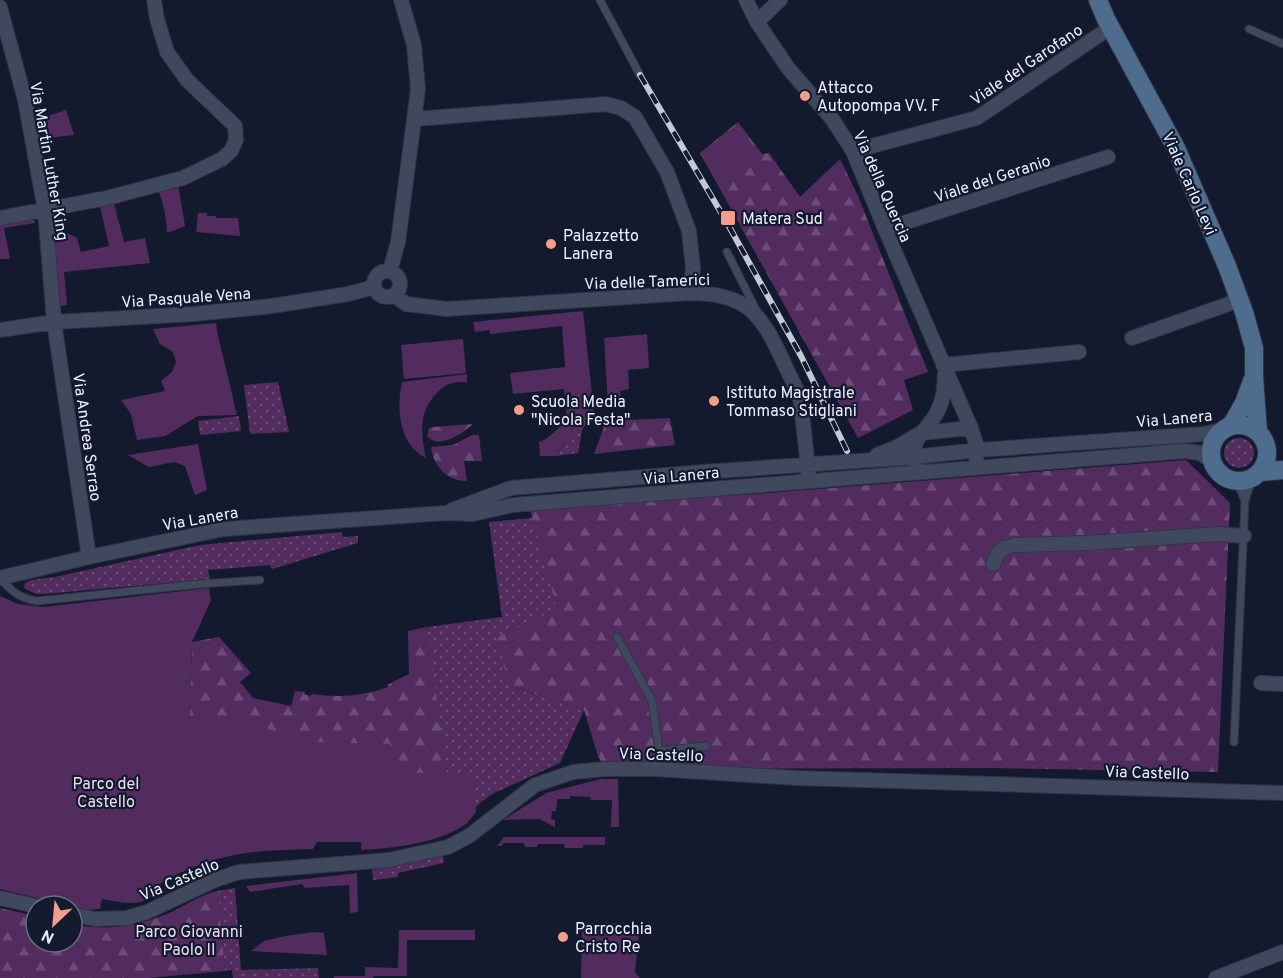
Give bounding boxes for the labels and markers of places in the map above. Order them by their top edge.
place label: Attacco Autopompa VV. F [817,79,940,117]
marker: Attacco Autopompa VV. F [798,89,812,103]
marker: Matera Sud [719,209,737,227]
place label: Matera Sud [742,210,823,230]
place label: Palazzetto Lanera [563,227,639,265]
marker: Palazzetto Lanera [544,237,558,251]
place label: Istituto Magistrale Tommaso Stigliani [726,384,857,422]
place label: Scuola Media "Nicola Festa" [531,393,631,431]
marker: Istituto Magistrale Tommaso Stigliani [707,394,721,408]
marker: Scuola Media "Nicola Festa" [512,403,526,417]
place label: Parrocchia Cristo Re [575,920,652,958]
marker: Parrocchia Cristo Re [556,930,570,944]

